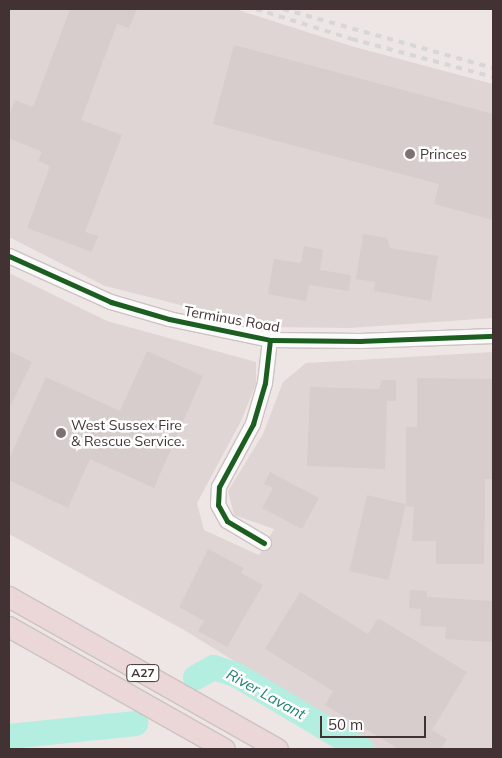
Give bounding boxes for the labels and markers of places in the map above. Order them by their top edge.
place label: Princes [420,146,467,162]
marker: Princes [404,148,416,160]
place label: West Sussex Fire & Rescue Service. [71,417,185,450]
marker: West Sussex Fire & Rescue Service. [55,427,67,439]

